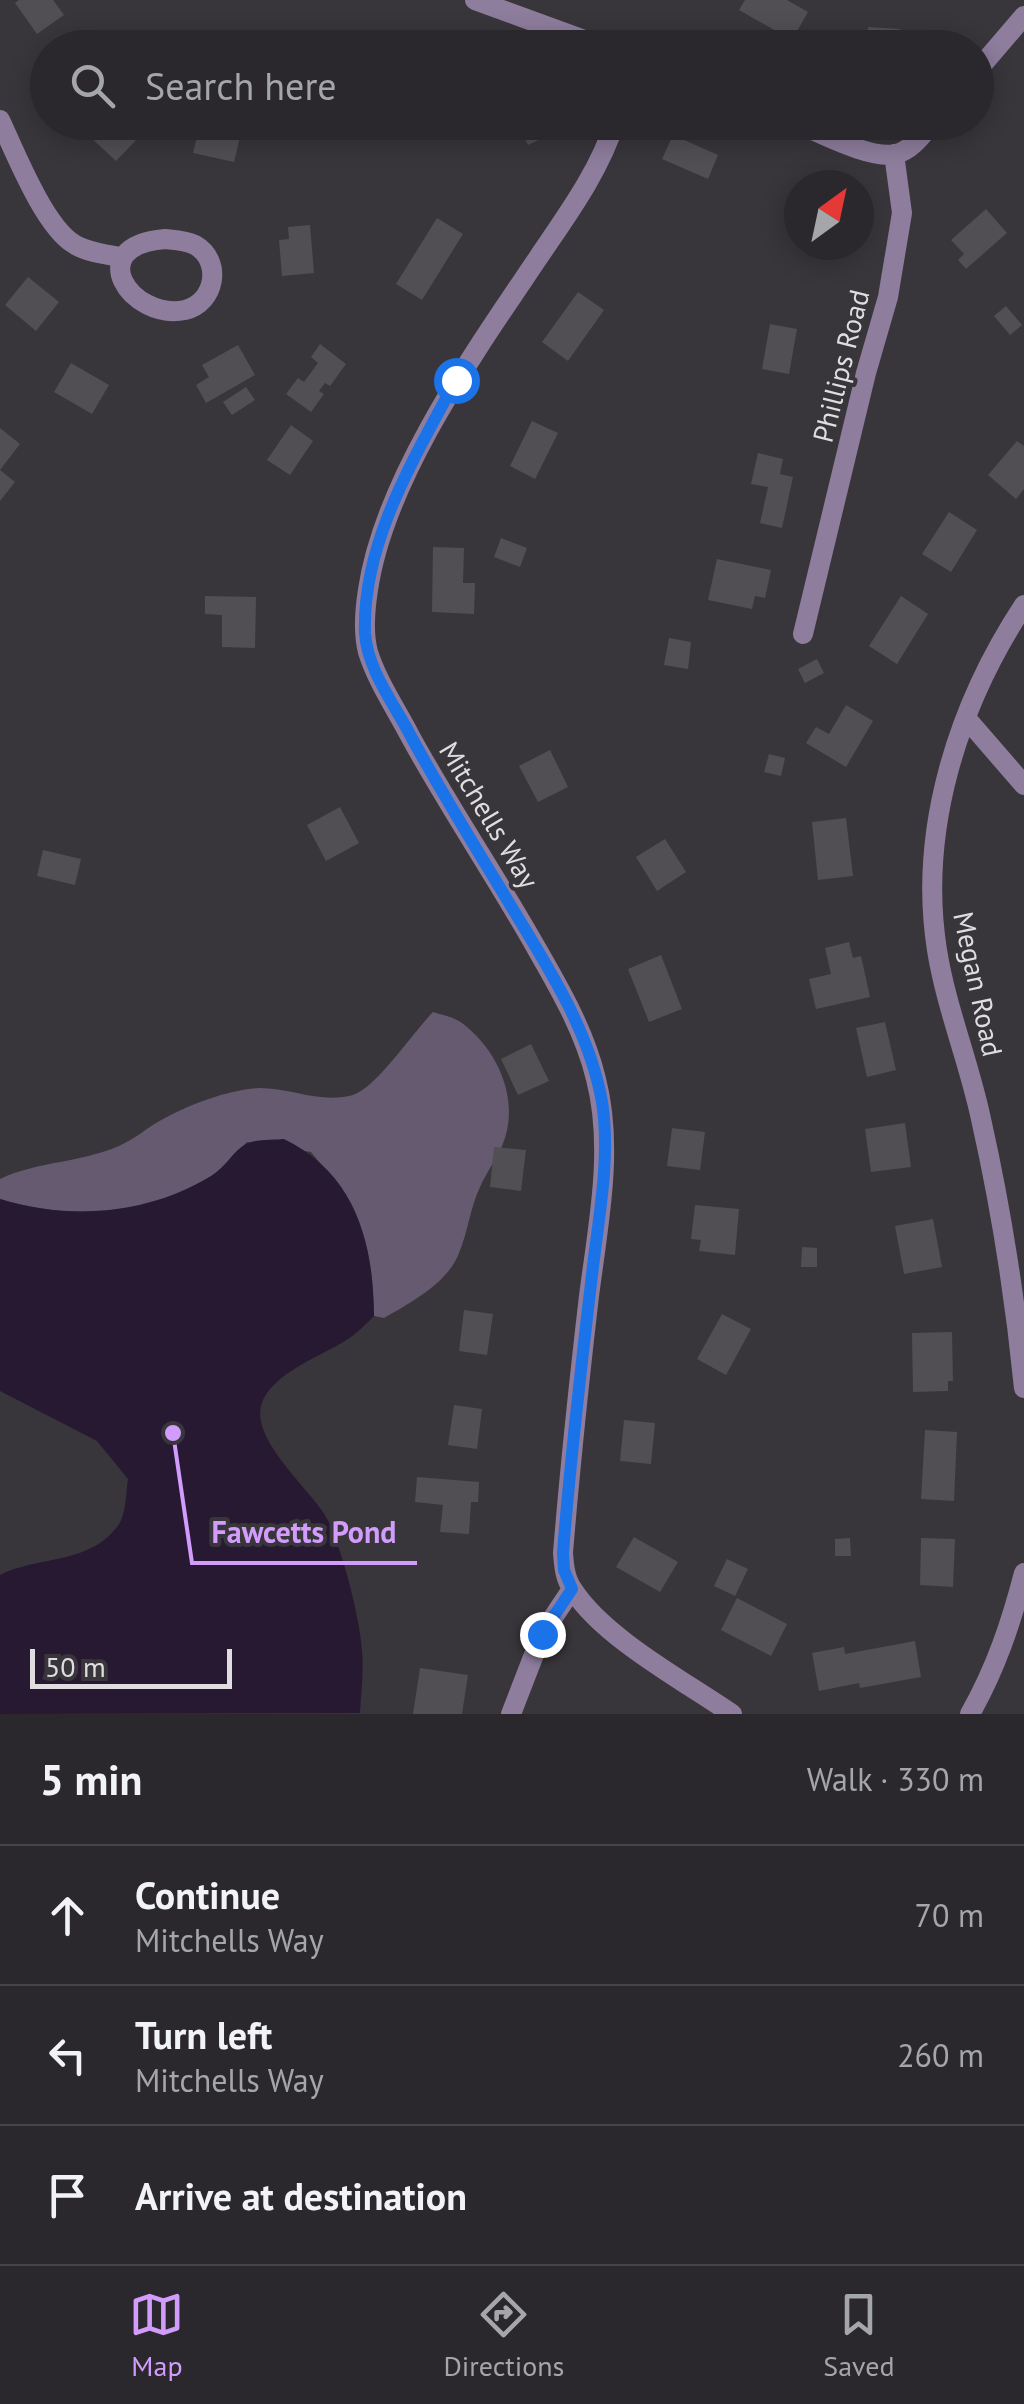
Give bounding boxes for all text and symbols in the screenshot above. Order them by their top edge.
search box [30,30,994,140]
icon: search [65,58,120,113]
text: Search here [145,61,337,110]
north arrow [784,170,874,260]
street label: Phillips Road [804,286,877,446]
route start [434,358,480,404]
street label: Mitchells Way [431,734,548,895]
street label: Megan Road [945,908,1012,1060]
callout: Fawcetts Pond [192,1503,417,1563]
text: Fawcetts Pond [212,1512,396,1551]
route end [520,1612,566,1658]
scale bar [30,1644,232,1688]
text: 50 m [45,1648,106,1685]
text: 5 min [40,1752,142,1807]
text: Walk · 330 m [807,1758,984,1800]
text: Continue [135,1870,280,1919]
icon: ahead [40,1888,95,1943]
text: 70 m [915,1894,984,1936]
text: Mitchells Way [135,1919,324,1961]
text: Turn left [135,2010,272,2059]
icon: left [40,2028,95,2083]
text: 260 m [897,2034,984,2076]
text: Mitchells Way [135,2059,324,2101]
icon: arrive [40,2168,95,2223]
text: Arrive at destination [135,2171,467,2220]
tab: Map [129,2287,184,2384]
tab: Directions [443,2287,564,2384]
tab: Saved [823,2287,895,2384]

